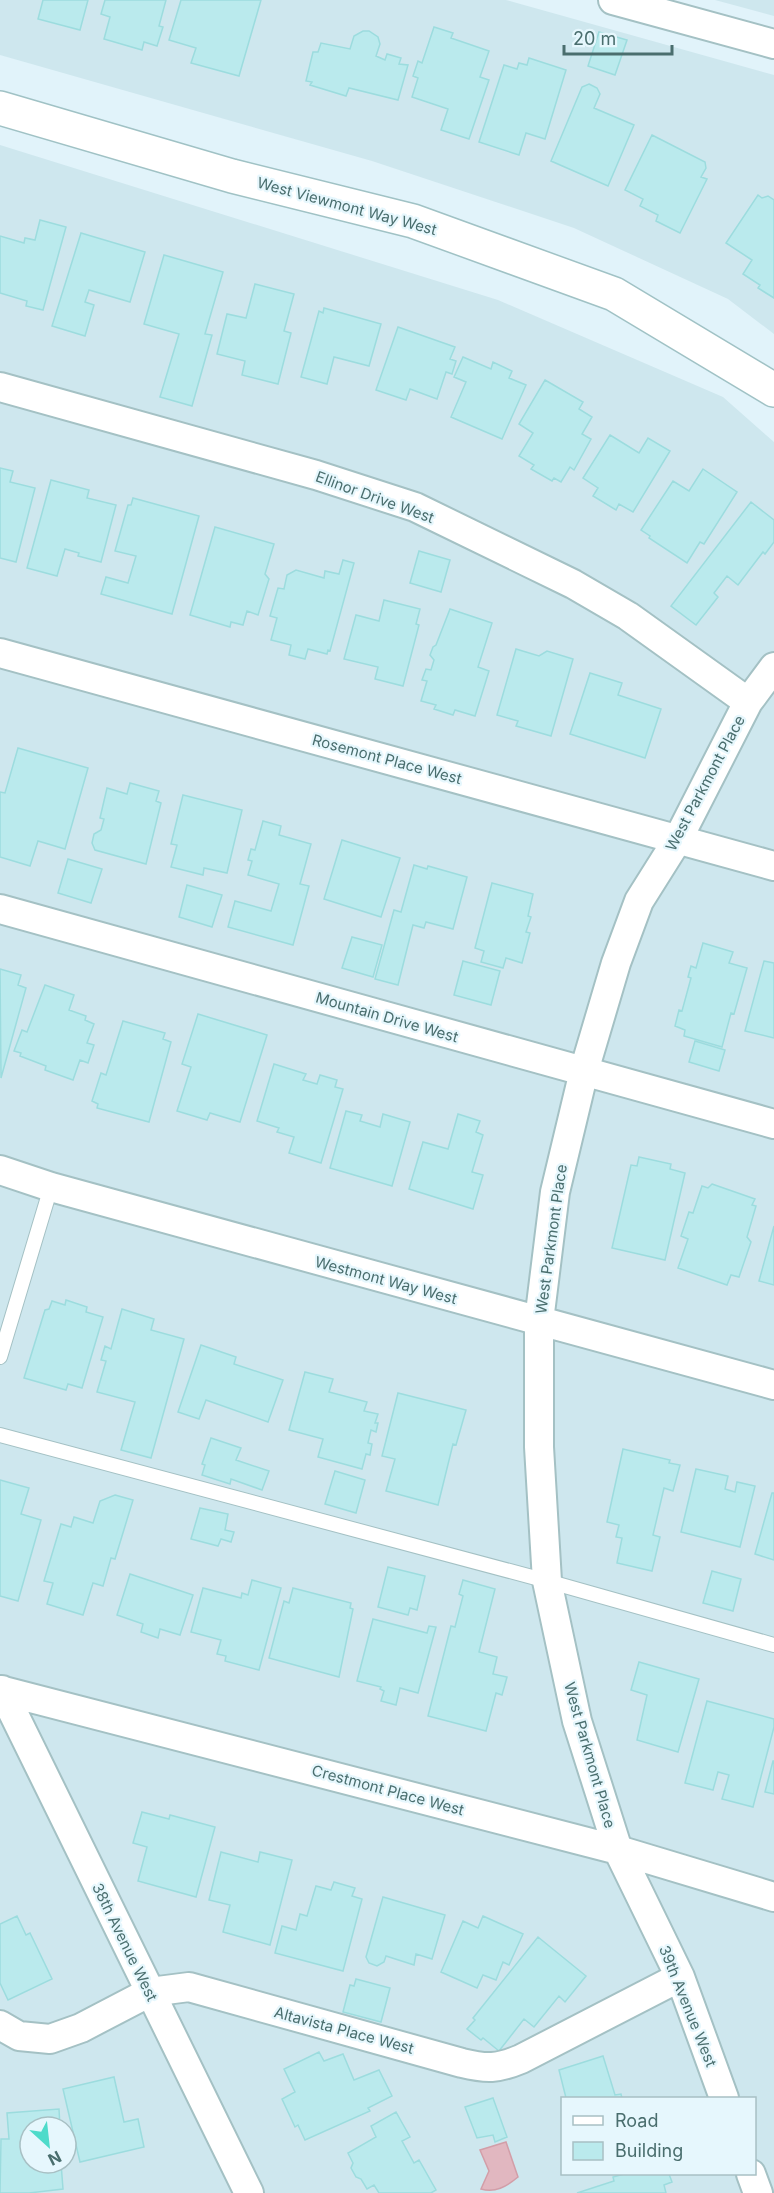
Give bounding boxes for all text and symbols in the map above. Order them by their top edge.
scale bar [564,18,672,56]
text: 20 m [573,28,616,49]
street label: West Viewmont Way West [255,173,439,239]
street label: Ellinor Drive West [313,467,437,527]
street label: West Parkmont Place [661,712,749,854]
street label: Rosemont Place West [310,730,464,788]
street label: Mountain Drive West [314,988,461,1046]
street label: West Parkmont Place [531,1163,571,1315]
street label: Westmont Way West [313,1252,459,1308]
street label: West Parkmont Place [560,1680,620,1830]
street label: Crestmont Place West [310,1761,466,1819]
street label: 38th Avenue West [88,1880,162,2004]
street label: 39th Avenue West [655,1943,721,2070]
street label: Altavista Place West [272,2002,416,2058]
legend [561,2097,756,2175]
text: Road [615,2110,658,2131]
north arrow [18,2115,78,2175]
text: Building [615,2140,683,2161]
text: N [45,2147,65,2170]

